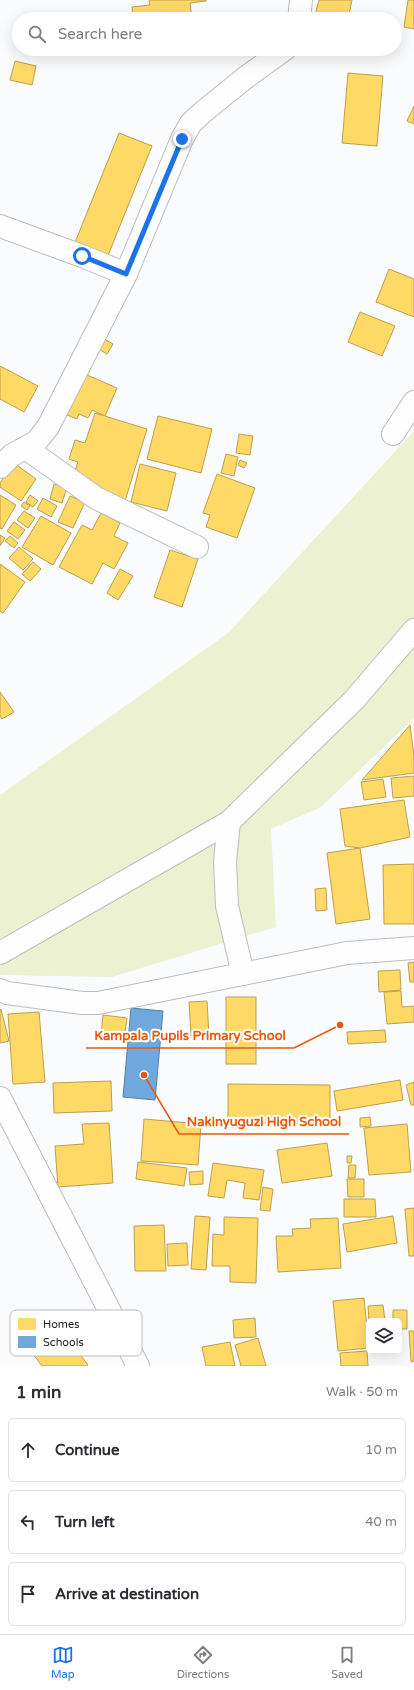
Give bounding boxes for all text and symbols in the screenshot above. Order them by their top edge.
search box [12,12,402,56]
icon: search [26,23,48,45]
text: Search here [58,25,142,43]
route end [173,130,191,148]
route start [73,247,91,265]
callout: Kampala Pupils Primary School [86,1023,294,1048]
text: Kampala Pupils Primary School [94,1028,286,1044]
callout: Nakinyuguzi High School [179,1109,349,1134]
text: Nakinyuguzi High School [187,1114,341,1130]
legend [10,1310,142,1356]
text: Homes [43,1318,79,1331]
map controls [366,1318,402,1354]
button: layers [366,1318,402,1354]
text: Schools [43,1336,84,1349]
text: 1 min [16,1382,61,1403]
text: Walk · 50 m [326,1384,398,1400]
icon: ahead [17,1439,39,1461]
text: Continue [55,1441,119,1459]
text: 10 m [365,1442,397,1458]
icon: left [17,1511,39,1533]
text: Turn left [55,1513,115,1531]
text: 40 m [365,1514,397,1530]
icon: arrive [17,1583,39,1605]
text: Arrive at destination [55,1585,199,1603]
tab: Map [51,1644,75,1681]
tab: Directions [177,1644,229,1681]
tab: Saved [331,1644,363,1681]

